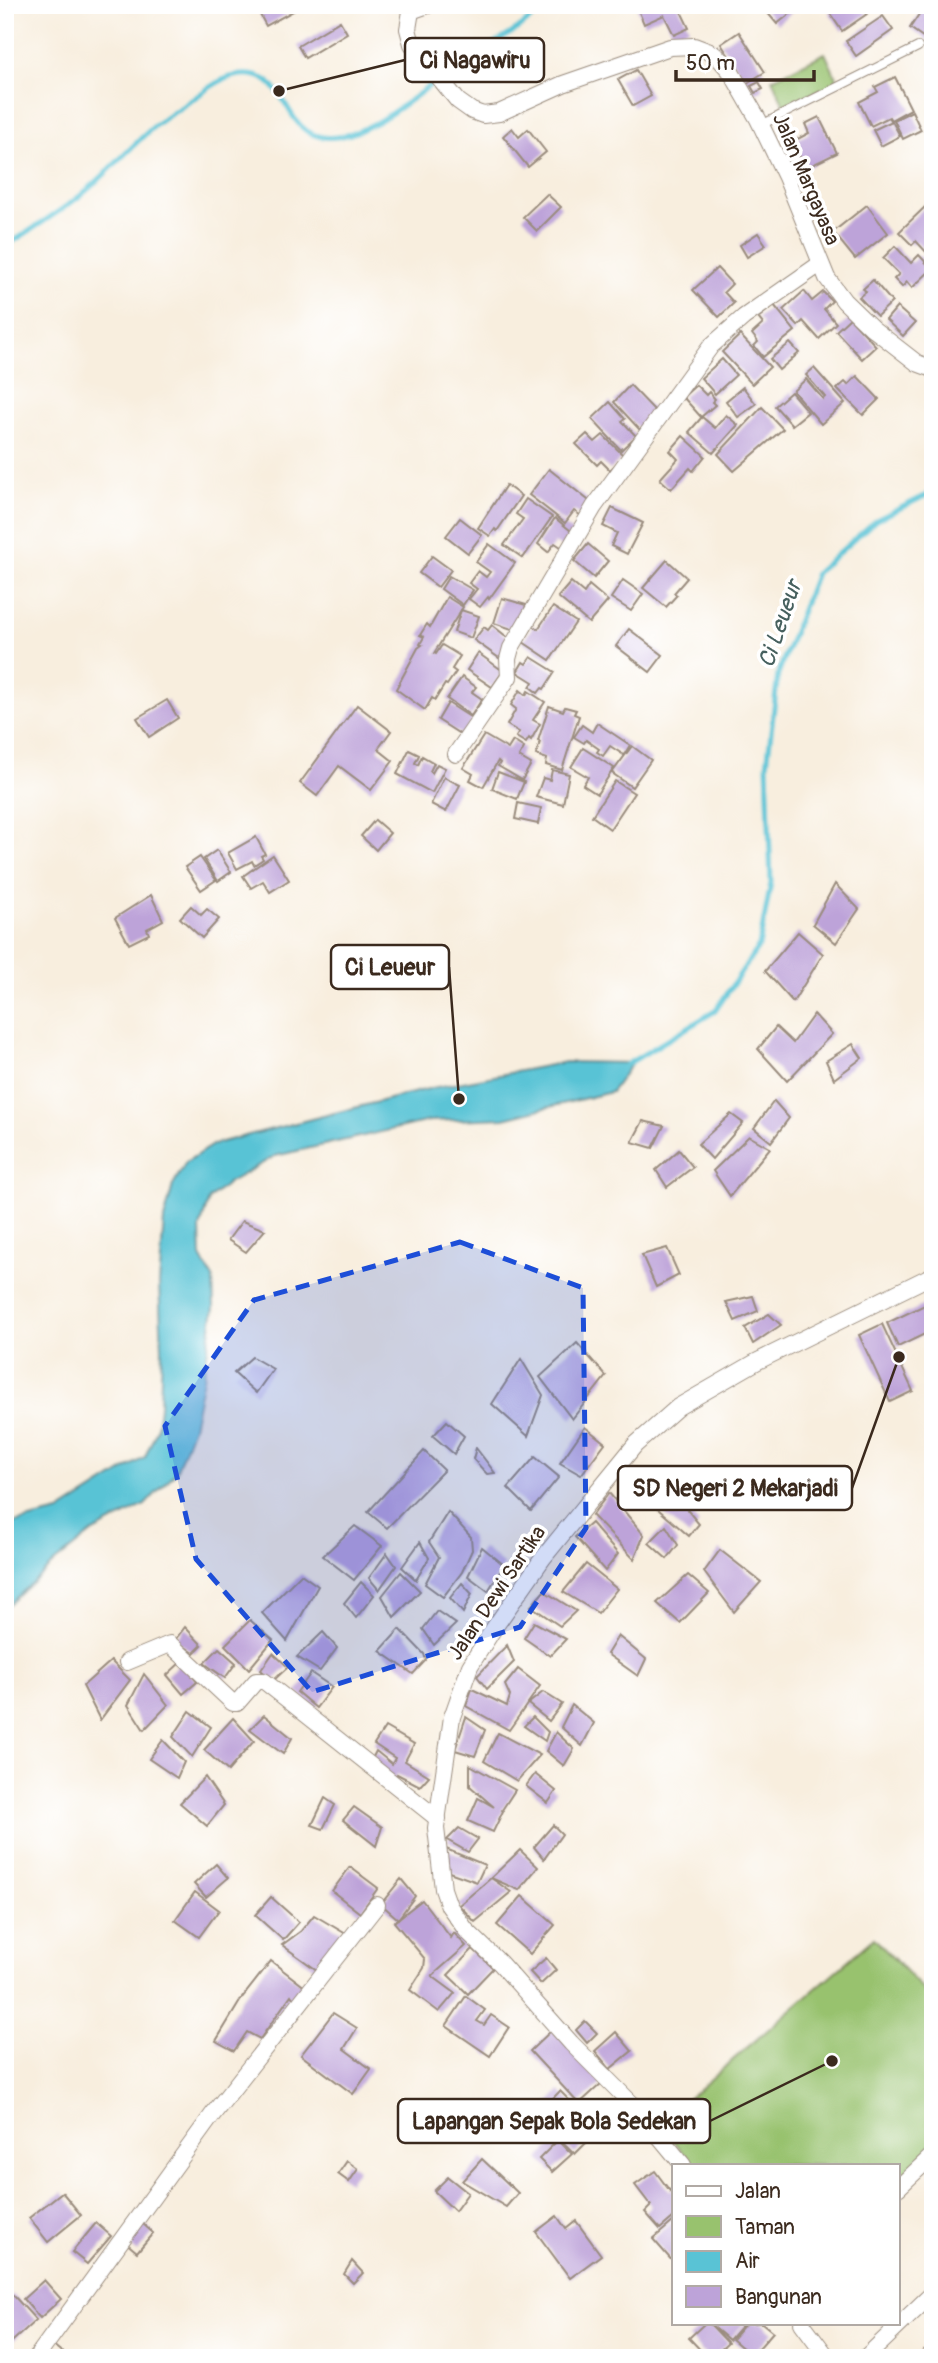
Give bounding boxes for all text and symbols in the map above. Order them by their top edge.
callout: Ci Nagawiru [405,38,544,82]
scale bar [676,38,814,82]
text: Ci Nagawiru [419,46,531,75]
text: 50 m [686,50,735,77]
street label: Jalan Margayasa [766,109,846,249]
water label: Ci Leueur [752,574,809,671]
callout: Ci Leueur [331,945,449,989]
text: Ci Leueur [345,953,436,982]
callout: SD Negeri 2 Mekarjadi [618,1466,852,1510]
text: SD Negeri 2 Mekarjadi [632,1474,838,1503]
street label: Jalan Dewi Sartika [442,1521,552,1665]
callout: Lapangan Sepak Bola Sedekan [398,2099,710,2143]
text: Lapangan Sepak Bola Sedekan [412,2107,696,2136]
legend [672,2164,900,2324]
text: Jalan [735,2178,781,2205]
text: Taman [735,2214,795,2241]
text: Air [735,2248,760,2275]
text: Bangunan [735,2284,822,2311]

